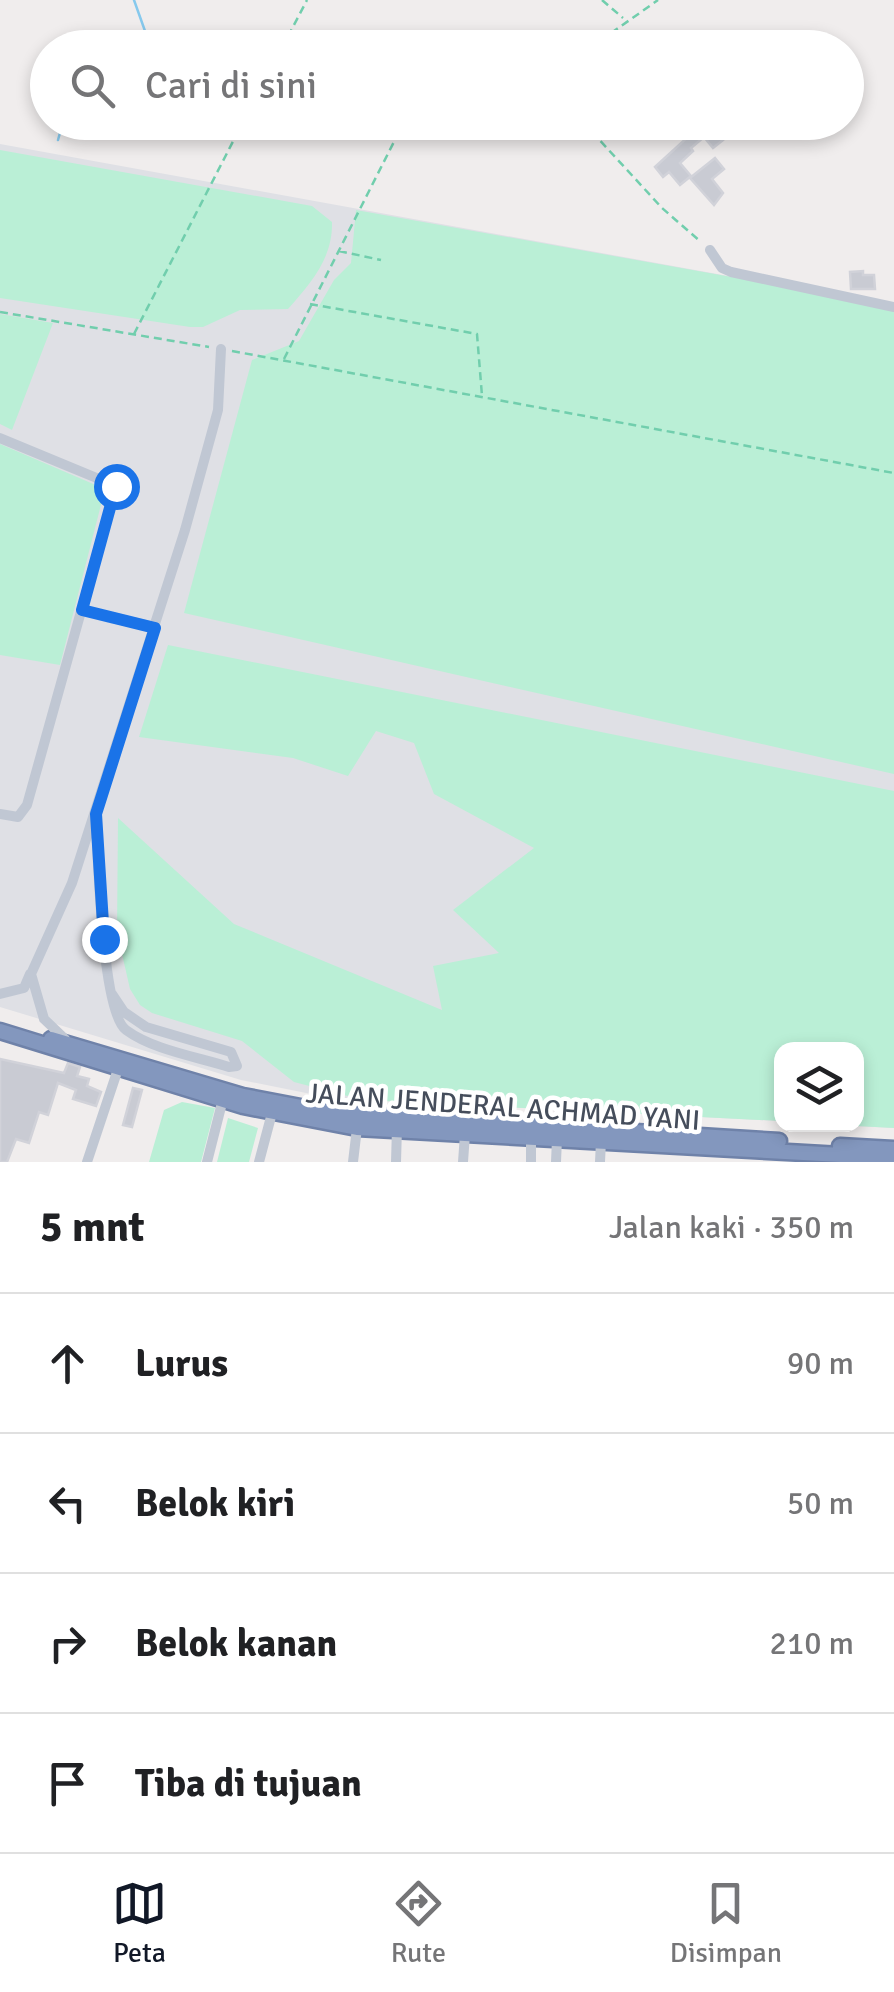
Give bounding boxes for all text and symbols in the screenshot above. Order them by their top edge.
search box [30,30,864,140]
icon: search [65,58,120,113]
text: Cari di sini [145,62,317,109]
route start [94,464,140,510]
route end [82,917,128,963]
map controls [774,1042,864,1132]
button: layers [774,1042,864,1132]
street label: JALAN JENDERAL ACHMAD YANI [305,1076,701,1138]
text: 5 mnt [40,1202,145,1253]
text: Jalan kaki · 350 m [609,1208,854,1247]
icon: ahead [40,1336,95,1391]
text: Lurus [135,1340,228,1387]
text: 90 m [787,1344,854,1383]
icon: left [40,1476,95,1531]
text: Belok kiri [135,1480,295,1527]
text: 50 m [787,1484,854,1523]
icon: right [40,1616,95,1671]
text: Belok kanan [135,1620,337,1667]
text: 210 m [770,1624,854,1663]
icon: arrive [40,1756,95,1811]
text: Tiba di tujuan [135,1760,362,1807]
tab: Peta [112,1876,167,1970]
tab: Rute [391,1876,446,1970]
tab: Disimpan [670,1876,782,1970]

